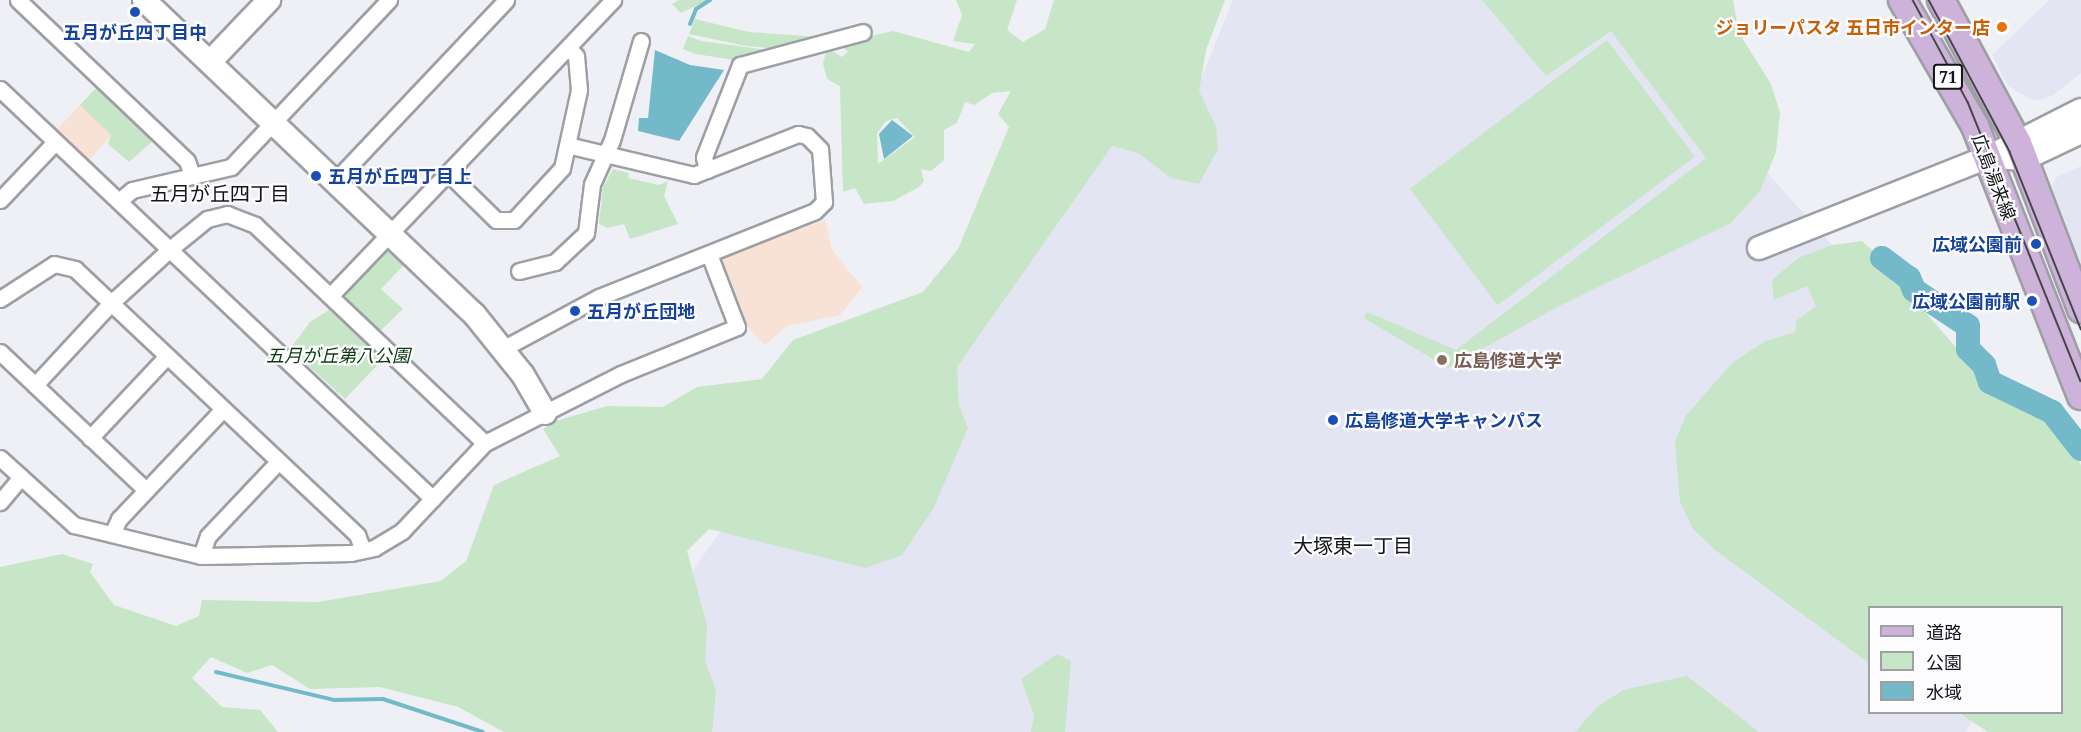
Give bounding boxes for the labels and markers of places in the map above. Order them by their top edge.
marker: 五月が丘四丁目中 [128,5,142,19]
place label: ジョリーパスタ 五日市インター店 [1715,16,1990,38]
marker: ジョリーパスタ 五日市インター店 [1995,20,2009,34]
place label: 五月が丘四丁目中 [63,21,207,43]
place label: 五月が丘四丁目上 [328,165,472,187]
marker: 五月が丘四丁目上 [309,169,323,183]
place label: 広域公園前 [1932,233,2022,255]
marker: 広域公園前 [2027,235,2045,253]
place label: 広域公園前駅 [1912,290,2020,312]
marker: 広域公園前駅 [2025,294,2039,308]
place label: 五月が丘団地 [587,300,695,322]
marker: 五月が丘団地 [568,304,582,318]
place label: 広島修道大学 [1454,349,1562,371]
marker: 広島修道大学 [1435,353,1449,367]
place label: 広島修道大学キャンパス [1345,409,1543,431]
marker: 広島修道大学キャンパス [1326,413,1340,427]

